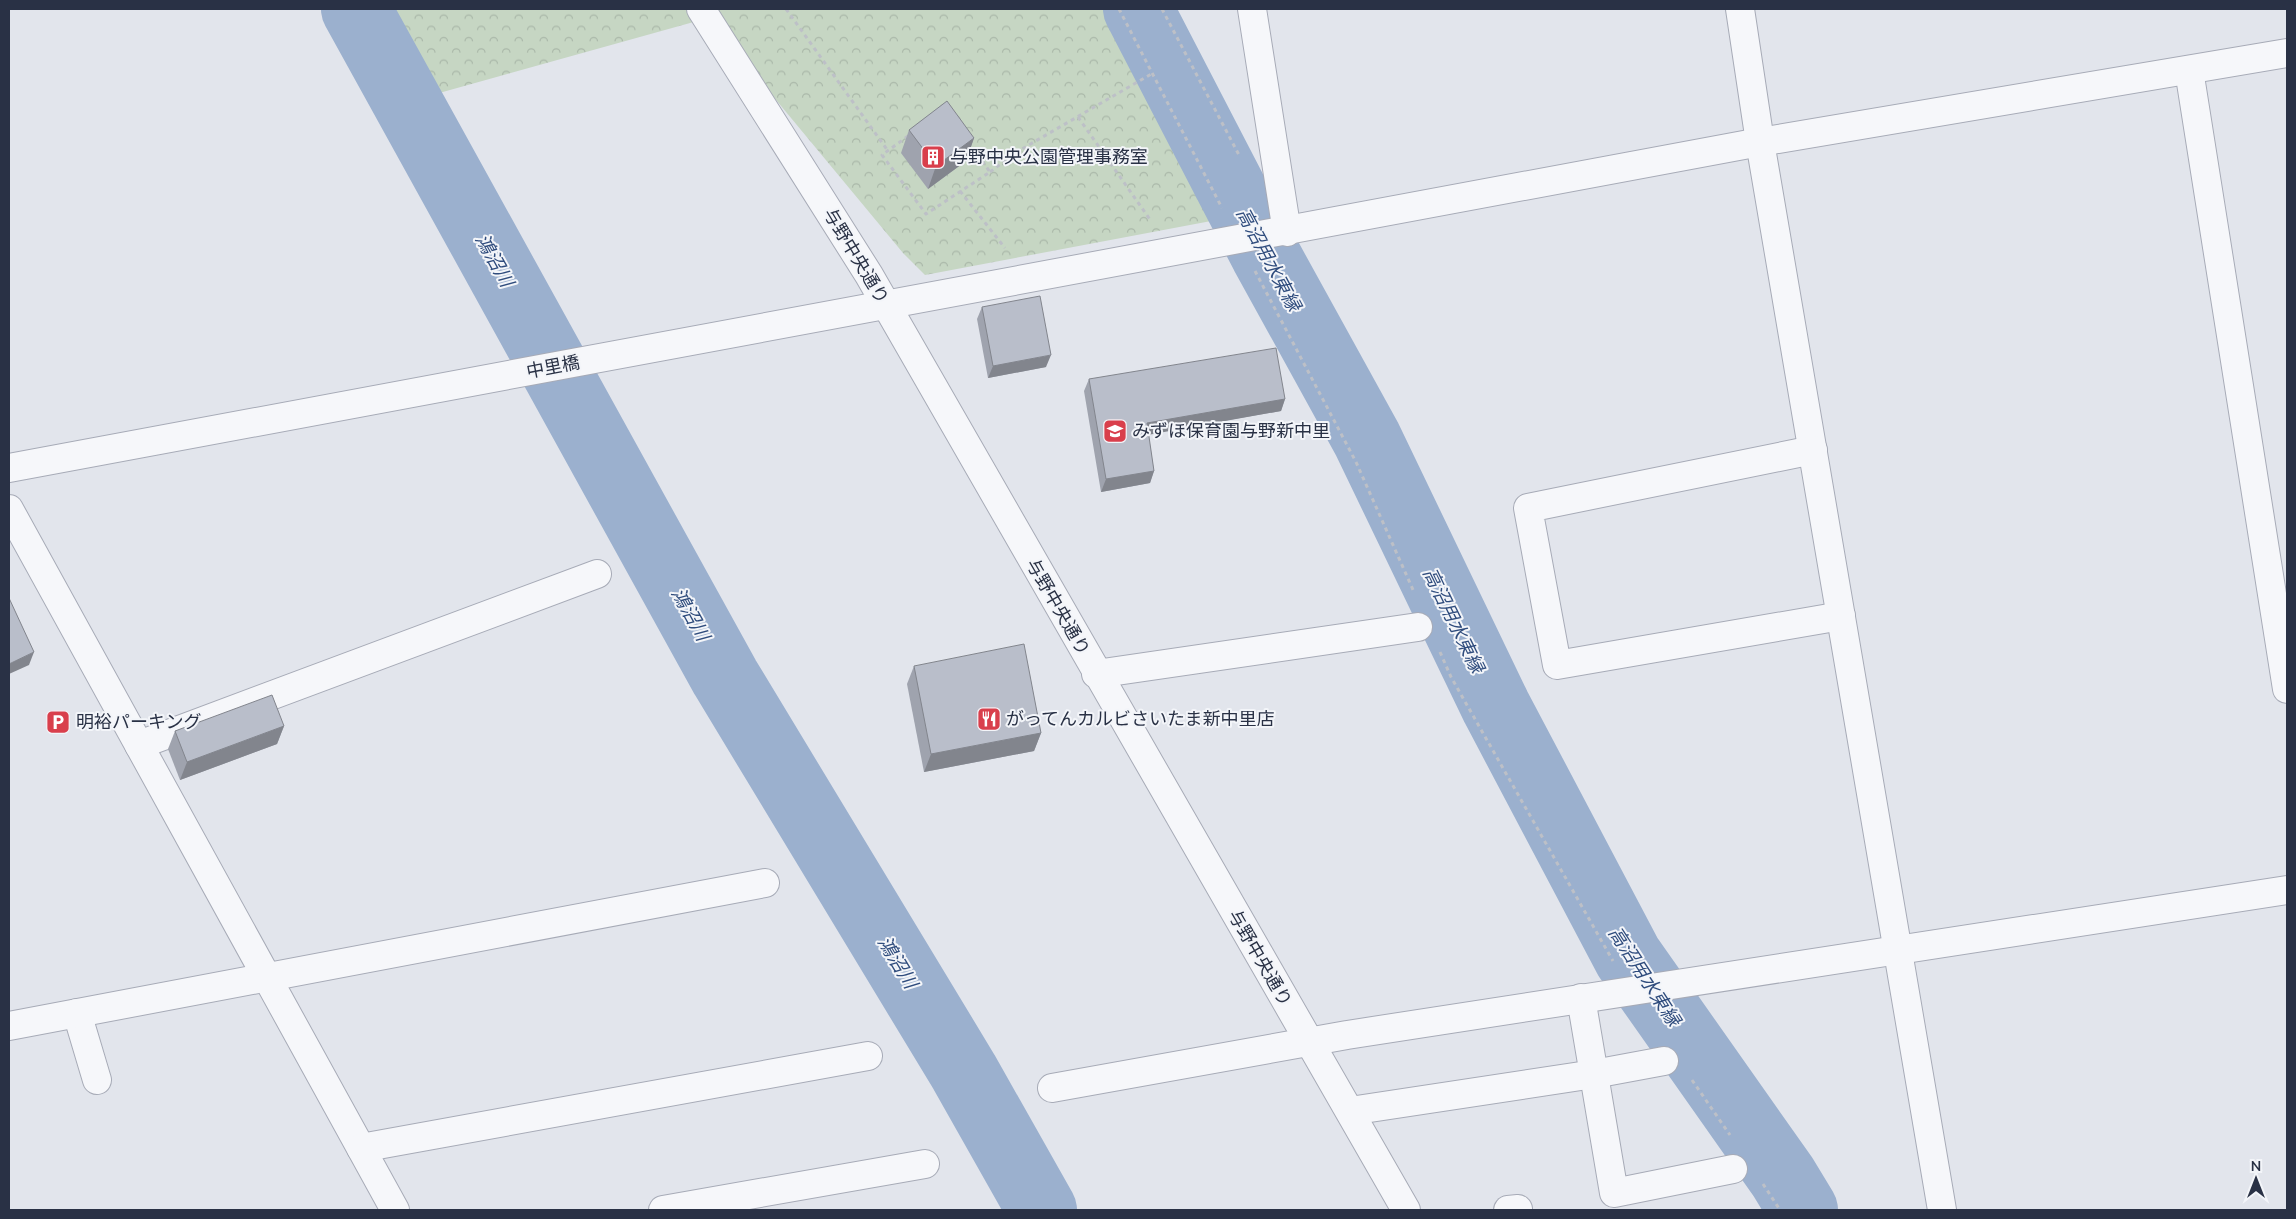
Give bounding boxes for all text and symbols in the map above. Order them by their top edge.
building icon: 与野中央公園管理事務室 [920,144,946,170]
place label: 与野中央公園管理事務室 [950,145,1148,169]
water label: 高沼用水東縁 [1230,203,1307,318]
street label: 与野中央通り [818,204,894,308]
water label: 鴻沼川 [469,229,520,293]
street label: 中里橋 [524,350,582,384]
school or university icon: みずほ保育園与野新中里 [1102,418,1128,444]
place label: みずほ保育園与野新中里 [1132,419,1330,443]
street label: 与野中央通り [1021,554,1095,660]
water label: 高沼用水東縁 [1416,564,1491,679]
water label: 鴻沼川 [665,583,716,647]
restaurant icon: がってんカルビさいたま新中里店 [976,706,1002,732]
place label: がってんカルビさいたま新中里店 [1006,707,1275,731]
parking icon: 明裕パーキング [45,709,71,735]
place label: 明裕パーキング [76,710,201,734]
street label: 与野中央通り [1223,905,1297,1011]
water label: 高沼用水東縁 [1602,922,1687,1033]
water label: 鴻沼川 [871,931,924,995]
north arrow [2231,1154,2281,1204]
text: N [2251,1157,2261,1176]

